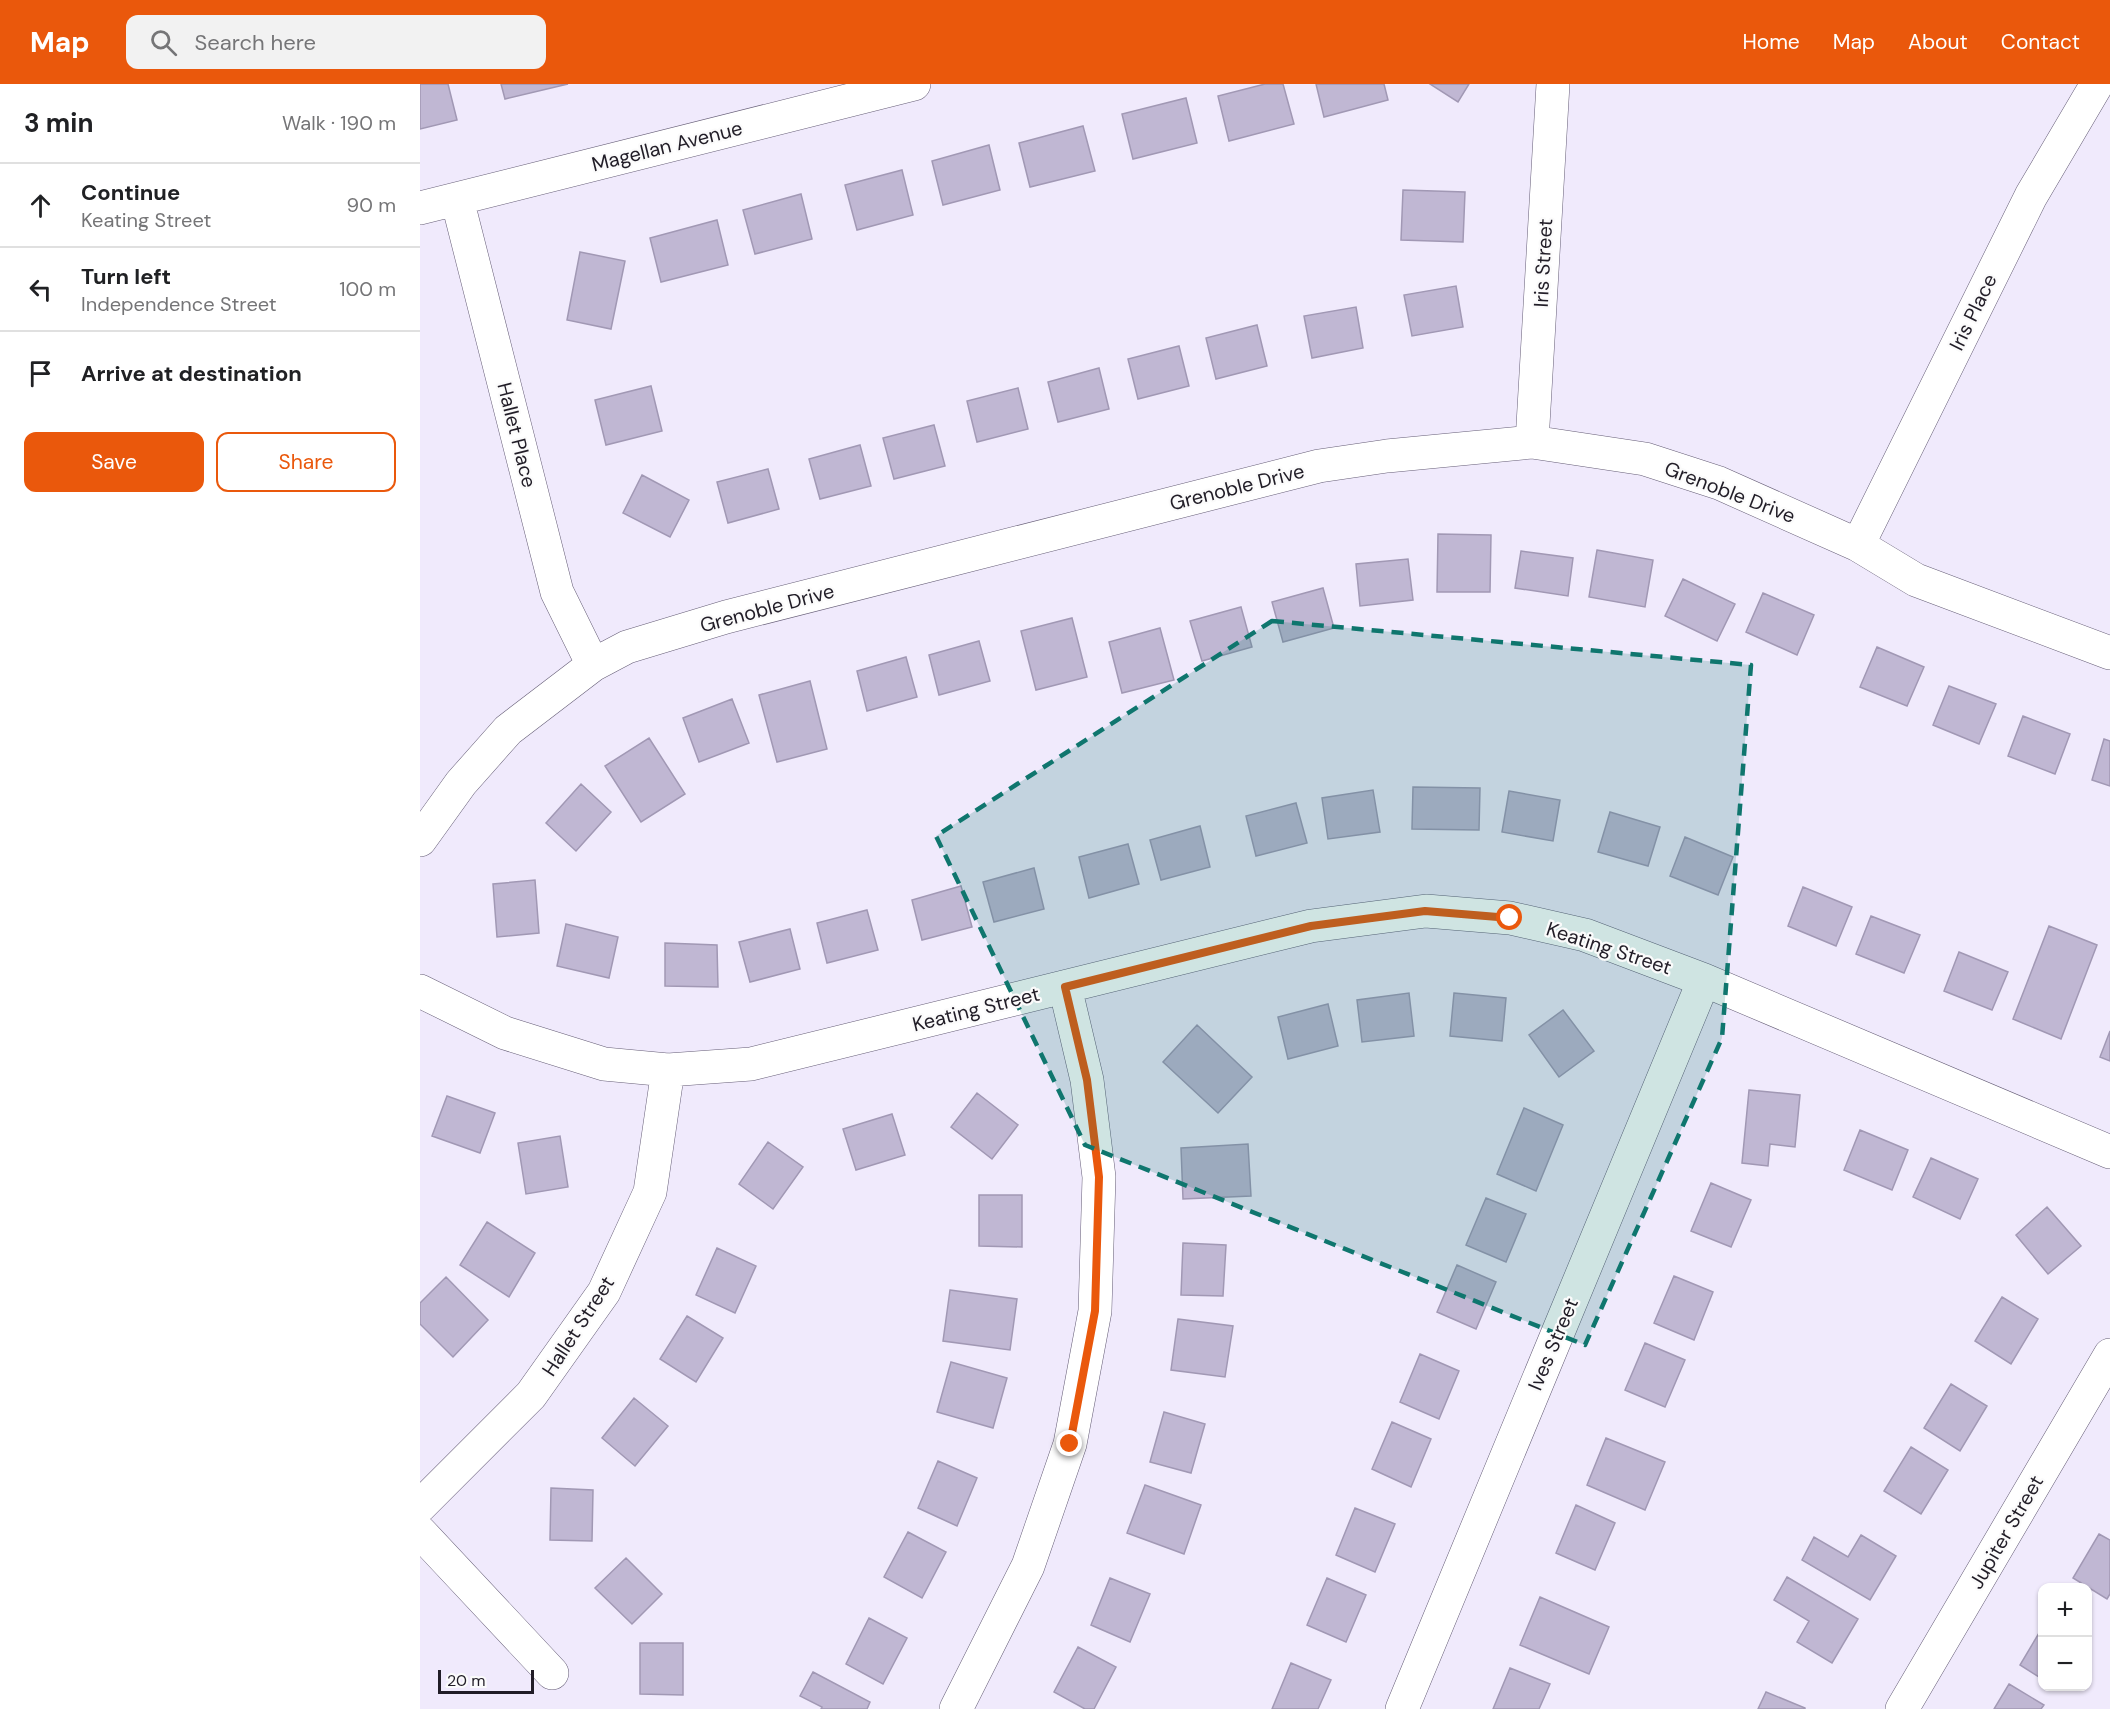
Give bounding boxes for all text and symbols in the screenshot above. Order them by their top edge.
search box [126,15,546,69]
text: Map [30,24,90,61]
icon: search [147,26,180,59]
text: Search here [195,28,316,57]
text: Home [1742,28,1800,56]
text: Map [1833,28,1875,56]
text: About [1908,28,1968,56]
text: Contact [2001,28,2080,56]
text: 3 min [24,106,93,140]
text: Walk · 190 m [282,110,396,136]
street label: Magellan Avenue [589,115,745,177]
text: Continue [81,178,180,207]
icon: ahead [24,189,57,222]
text: 90 m [347,192,396,218]
text: Keating Street [81,207,211,233]
street label: Iris Street [1528,218,1558,308]
text: Turn left [81,262,171,291]
street label: Iris Place [1943,269,2003,355]
icon: left [24,273,57,306]
text: 100 m [339,276,396,302]
text: Independence Street [81,291,277,317]
icon: arrive [24,357,57,390]
text: Arrive at destination [81,359,302,388]
street label: Hallet Place [491,380,543,490]
button: Save [24,432,204,492]
button: Share [216,432,396,492]
street label: Grenoble Drive [1661,455,1799,529]
street label: Grenoble Drive [1167,458,1307,516]
street label: Grenoble Drive [697,578,837,638]
route start [1496,904,1522,930]
street label: Keating Street [1543,916,1675,981]
street label: Keating Street [910,981,1042,1037]
street label: Hallet Street [536,1271,620,1381]
street label: Ives Street [1522,1294,1584,1394]
route end [1056,1430,1082,1456]
street label: Jupiter Street [1963,1470,2049,1594]
map controls [2038,1583,2092,1691]
button: + [2038,1583,2092,1637]
button: − [2038,1637,2092,1691]
scale bar [438,1667,534,1694]
text: 20 m [447,1670,486,1691]

